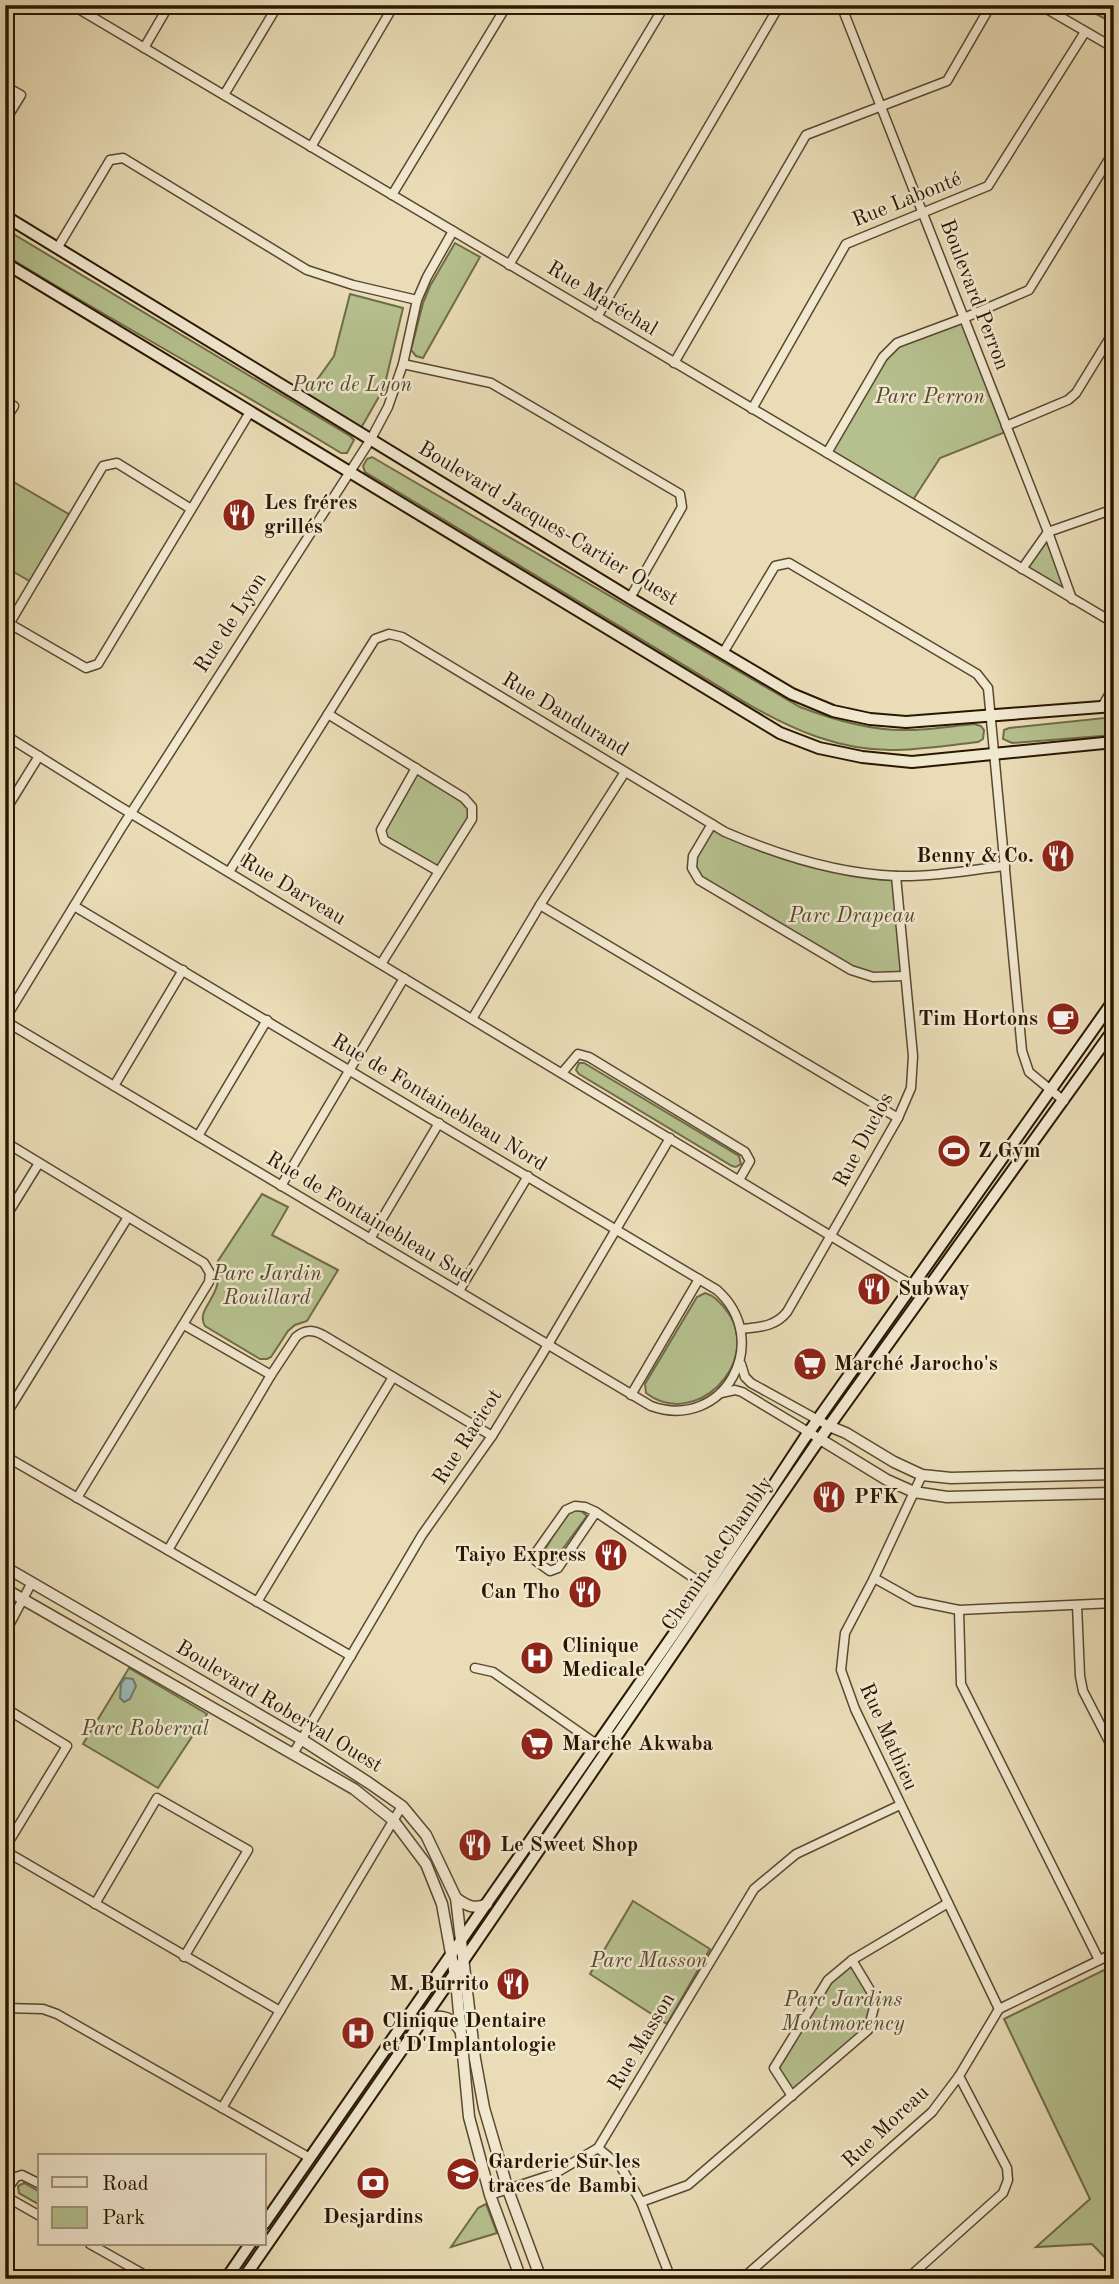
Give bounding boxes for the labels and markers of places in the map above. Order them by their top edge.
place label: Les fréres grillés [264,493,357,538]
restaurant icon: Les fréres grillés [220,496,258,534]
restaurant icon: Benny & Co. [1039,837,1077,875]
place label: Benny & Co. [916,846,1034,867]
cafe icon: Tim Hortons [1044,1000,1082,1038]
place label: Tim Hortons [918,1009,1038,1030]
sports icon: Z Gym [935,1132,973,1170]
place label: Z Gym [978,1141,1041,1162]
restaurant icon: Subway [855,1270,893,1308]
place label: Subway [898,1279,970,1300]
supermarket icon: Marché Jarocho's [791,1345,829,1383]
place label: Marché Jarocho's [834,1354,998,1375]
restaurant icon: PFK [810,1478,848,1516]
place label: PFK [854,1487,899,1508]
restaurant icon: Taiyo Express [592,1536,630,1574]
place label: Taiyo Express [455,1545,586,1566]
restaurant icon: Can Tho [566,1573,604,1611]
place label: Can Tho [481,1582,560,1603]
place label: Clinique Medicale [562,1636,645,1681]
hospital icon: Clinique Medicale [518,1639,556,1677]
supermarket icon: Marche Akwaba [518,1725,556,1763]
place label: Marche Akwaba [562,1734,714,1755]
restaurant icon: Le Sweet Shop [456,1826,494,1864]
place label: Le Sweet Shop [500,1835,638,1856]
restaurant icon: M. Burrito [494,1965,532,2003]
place label: M. Burrito [389,1974,489,1995]
place label: Clinique Dentaire et D'Implantologie [382,2011,556,2056]
hospital icon: Clinique Dentaire et D'Implantologie [339,2014,377,2052]
place label: Garderie Sur les traces de Bambi [488,2152,640,2197]
school or university icon: Garderie Sur les traces de Bambi [444,2155,482,2193]
bank icon: Desjardins [354,2164,392,2202]
place label: Desjardins [323,2207,423,2228]

